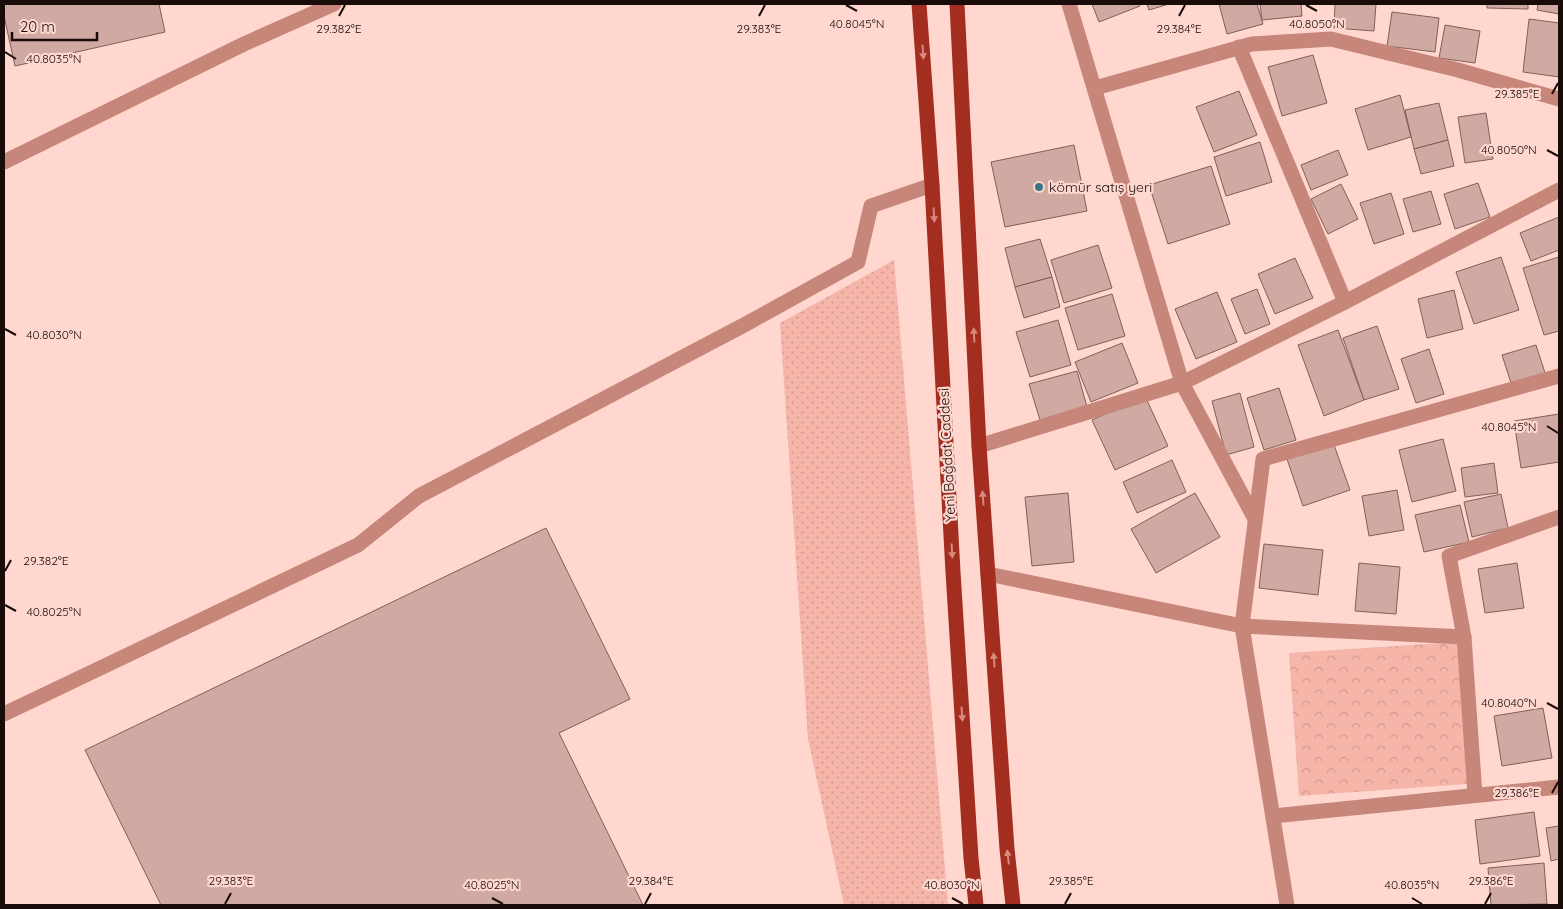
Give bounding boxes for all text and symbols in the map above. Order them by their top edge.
scale bar [12,10,98,42]
text: 40.8045°N [830,16,884,31]
text: 40.8050°N [1289,16,1345,31]
text: 20 m [20,17,55,36]
text: 29.382°E [316,21,362,36]
text: 29.383°E [737,21,782,36]
text: 29.384°E [1157,21,1202,36]
one-way arrow [919,45,927,61]
text: 40.8035°N [27,51,81,66]
text: 29.385°E [1494,86,1540,101]
text: 40.8050°N [1481,142,1537,157]
place label: kömür satış yeri [1049,178,1152,196]
marker: kömür satış yeri [1033,181,1045,193]
one-way arrow [930,207,938,223]
text: 40.8030°N [26,327,82,342]
one-way arrow [970,327,978,343]
street label: Yeni Bağdat Caddesi [935,388,959,522]
text: 40.8045°N [1482,419,1536,434]
one-way arrow [978,489,986,505]
one-way arrow [948,544,956,560]
text: 29.382°E [23,553,69,568]
text: 40.8025°N [26,604,82,619]
one-way arrow [989,652,997,668]
text: 40.8040°N [1481,695,1537,710]
one-way arrow [958,706,966,722]
text: 29.386°E [1494,785,1540,800]
one-way arrow [1004,849,1012,865]
text: 29.383°E [209,873,254,888]
text: 29.384°E [629,873,674,888]
text: 29.385°E [1048,873,1094,888]
text: 29.386°E [1468,873,1514,888]
text: 40.8025°N [464,877,520,892]
text: 40.8030°N [924,877,980,892]
text: 40.8035°N [1385,877,1439,892]

